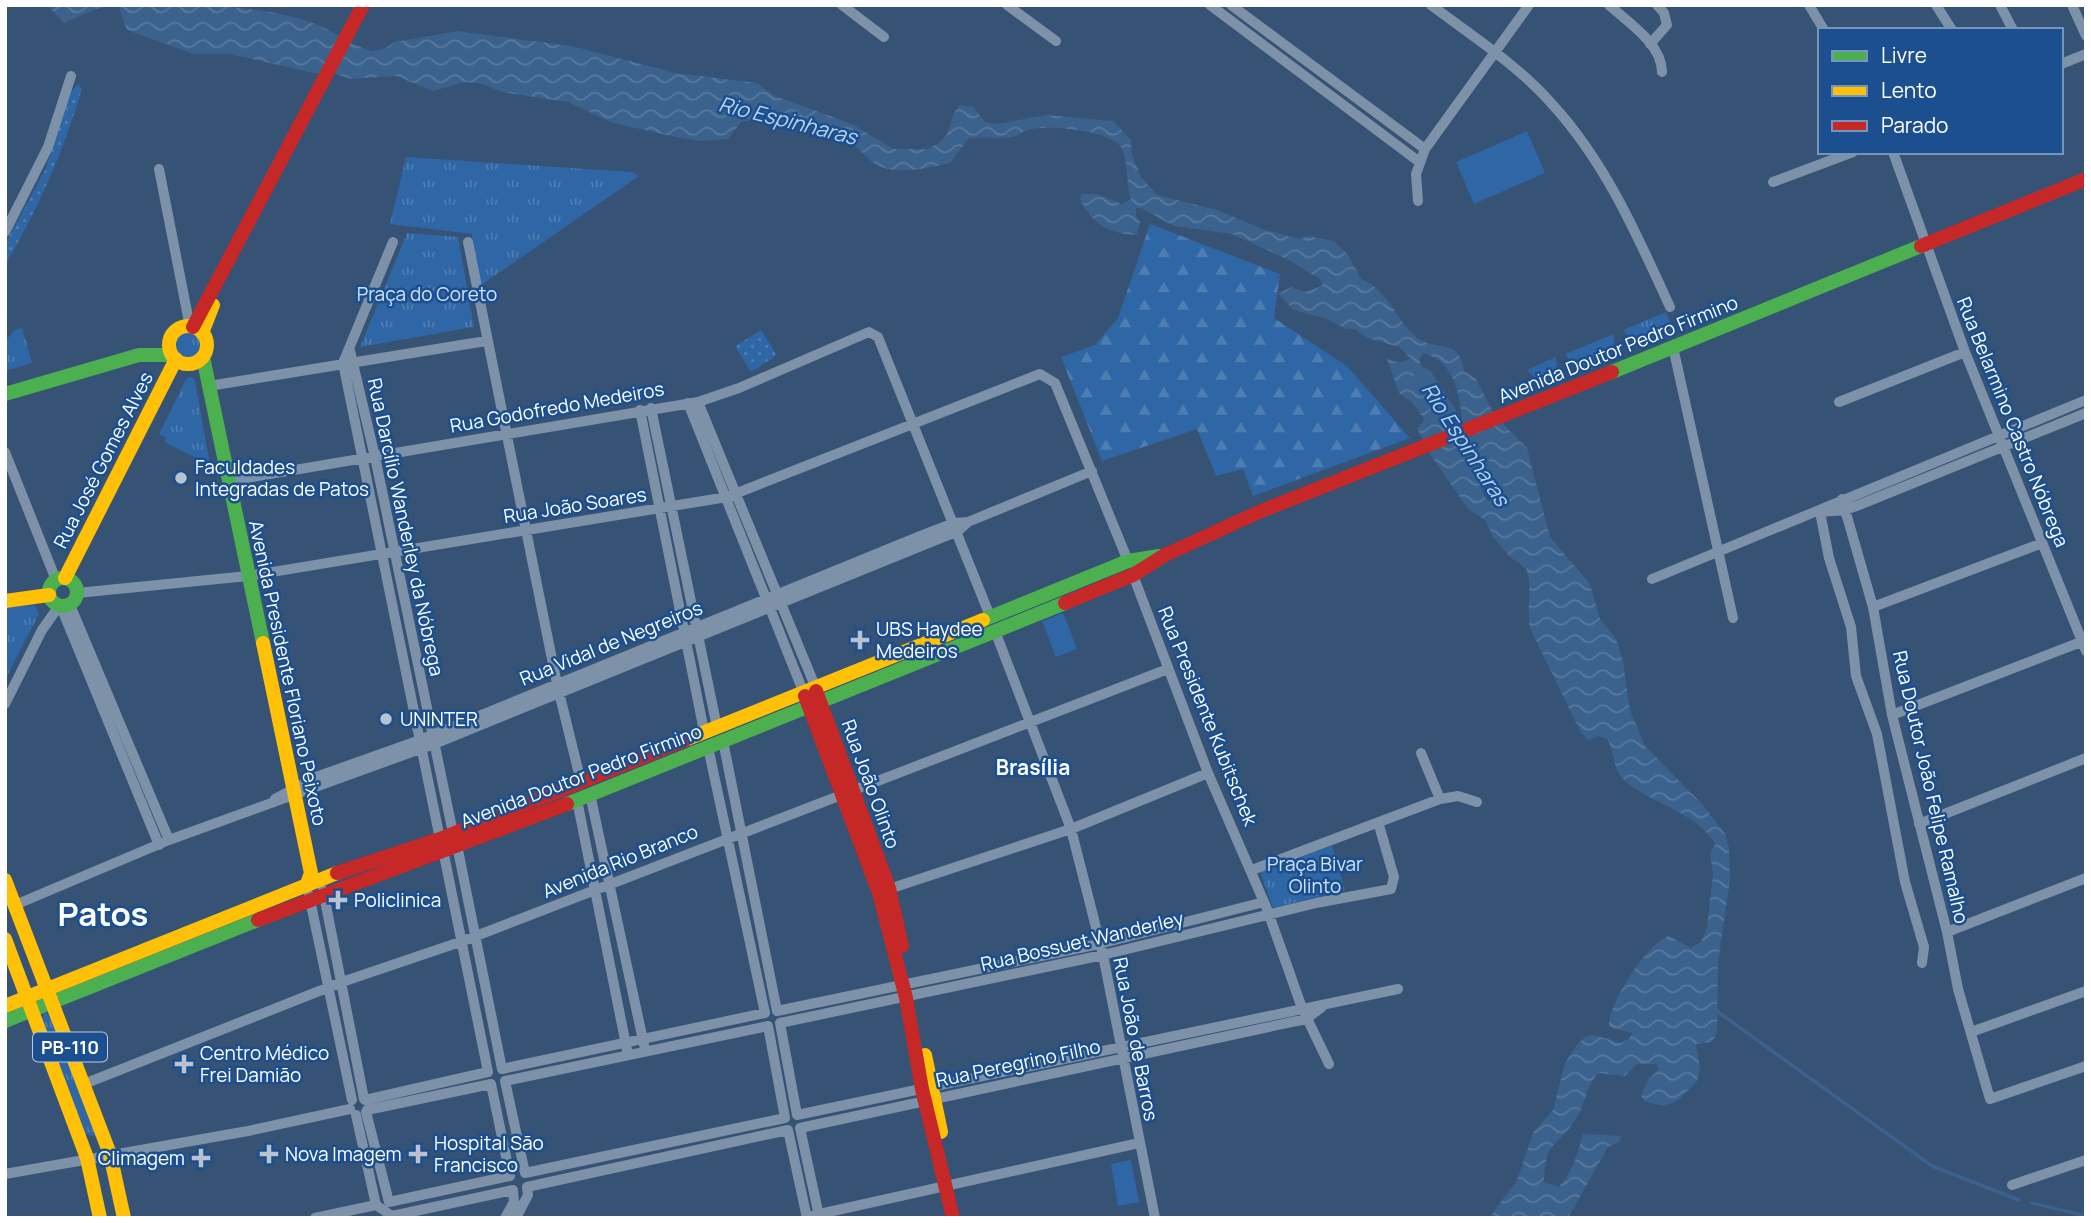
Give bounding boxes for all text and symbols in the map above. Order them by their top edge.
legend [1818,28,2063,154]
text: Livre [1881,41,1927,69]
text: Lento [1881,76,1937,104]
water label: Rio Espinharas [716,89,862,151]
text: Parado [1881,111,1949,139]
park label: Praça do Coreto [357,281,497,307]
street label: Avenida Doutor Pedro Firmino [1494,289,1742,409]
street label: Rua Belarmino Castro Nóbrega [1951,293,2075,551]
street label: Rua José Gomes Alves [47,367,159,553]
street label: Rua Godofredo Medeiros [448,375,666,439]
street label: Rua Darcílio Wanderley da Nóbrega [362,376,450,678]
water label: Rio Espinharas [1416,377,1517,513]
place label: Faculdades Integradas de Patos [195,454,369,502]
marker: Faculdades Integradas de Patos [173,470,189,486]
street label: Rua João Soares [502,481,648,529]
street label: Avenida Presidente Floriano Peixoto [243,518,333,828]
street label: Rua Vidal de Negreiros [516,594,706,692]
street label: Rua Presidente Kubitschek [1152,603,1264,830]
place label: UBS Haydee Medeiros [876,616,983,664]
marker: UBS Haydee Medeiros [850,630,870,650]
street label: Rua Doutor João Felipe Ramalho [1887,648,1975,926]
place label: UNINTER [400,706,478,732]
marker: UNINTER [378,711,394,727]
street label: Rua João Olinto [836,716,906,852]
street label: Avenida Doutor Pedro Firmino [457,718,705,834]
district label: Brasília [996,753,1070,781]
street label: Avenida Rio Branco [538,818,702,904]
park label: Praça Bivar Olinto [1267,851,1363,899]
place label: Policlinica [354,887,441,913]
marker: Policlinica [328,890,348,910]
district label: Patos [58,891,148,936]
street label: Rua Bossuet Wanderley [978,905,1186,977]
street label: Rua João de Barros [1107,955,1165,1123]
road number: PB-110 [33,1032,107,1062]
street label: Rua Peregrino Filho [933,1033,1103,1093]
place label: Centro Médico Frei Damião [200,1040,329,1088]
marker: Centro Médico Frei Damião [174,1054,194,1074]
place label: Hospital São Francisco [434,1130,544,1178]
place label: Nova Imagem [285,1141,402,1167]
marker: Nova Imagem [259,1144,279,1164]
marker: Hospital São Francisco [408,1144,428,1164]
place label: Climagem [98,1145,185,1171]
marker: Climagem [191,1148,211,1168]

